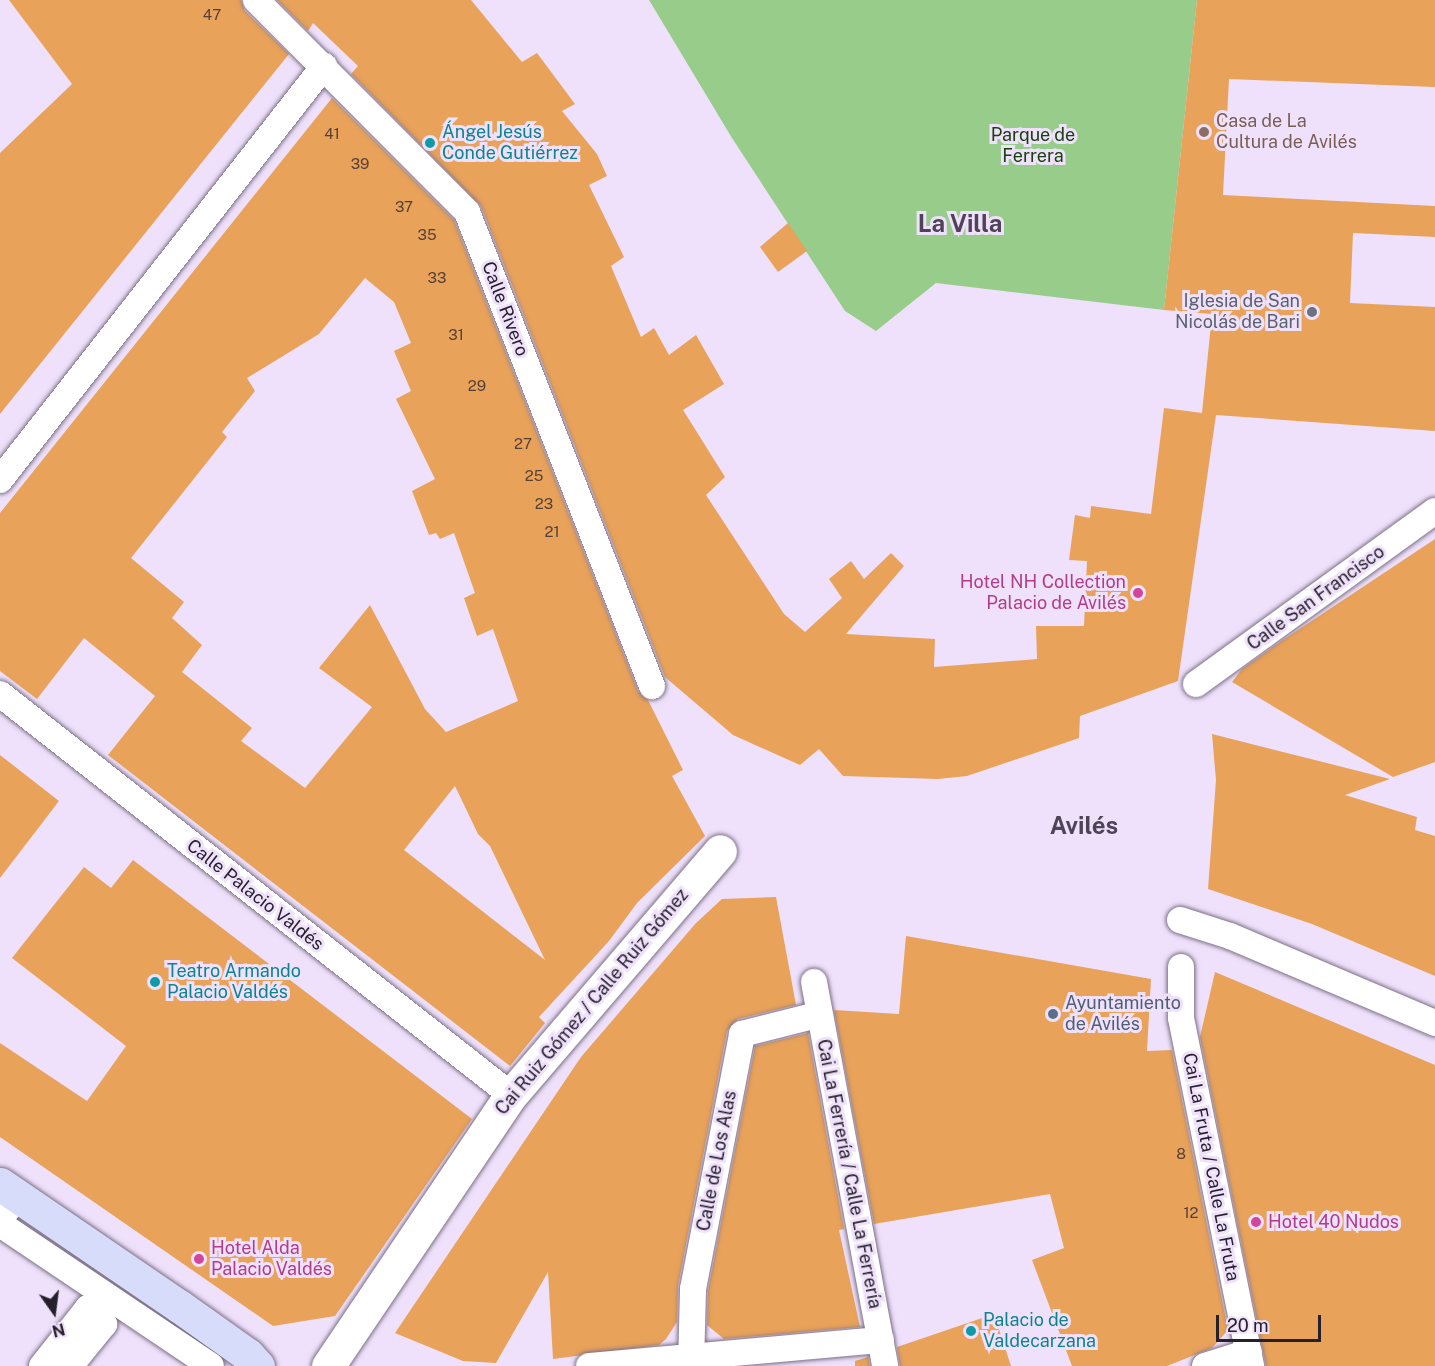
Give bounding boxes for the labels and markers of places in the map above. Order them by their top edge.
place label: Casa de La Cultura de Avilés [1216,111,1357,154]
place label: Ángel Jesús Conde Gutiérrez [442,122,578,164]
marker: Casa de La Cultura de Avilés [1197,125,1211,139]
marker: Ángel Jesús Conde Gutiérrez [423,136,437,150]
place label: Iglesia de San Nicolás de Bari [1175,291,1300,334]
marker: Iglesia de San Nicolás de Bari [1305,305,1319,319]
place label: Hotel NH Collection Palacio de Avilés [960,572,1126,614]
marker: Hotel NH Collection Palacio de Avilés [1131,586,1145,600]
place label: Teatro Armando Palacio Valdés [167,961,301,1004]
marker: Teatro Armando Palacio Valdés [148,975,162,989]
place label: Ayuntamiento de Avilés [1065,993,1181,1036]
marker: Ayuntamiento de Avilés [1046,1007,1060,1021]
place label: Hotel 40 Nudos [1268,1211,1399,1233]
marker: Hotel 40 Nudos [1249,1215,1263,1229]
place label: Hotel Alda Palacio Valdés [211,1238,332,1280]
marker: Hotel Alda Palacio Valdés [192,1252,206,1266]
place label: Palacio de Valdecarzana [983,1310,1096,1352]
marker: Palacio de Valdecarzana [964,1324,978,1338]

